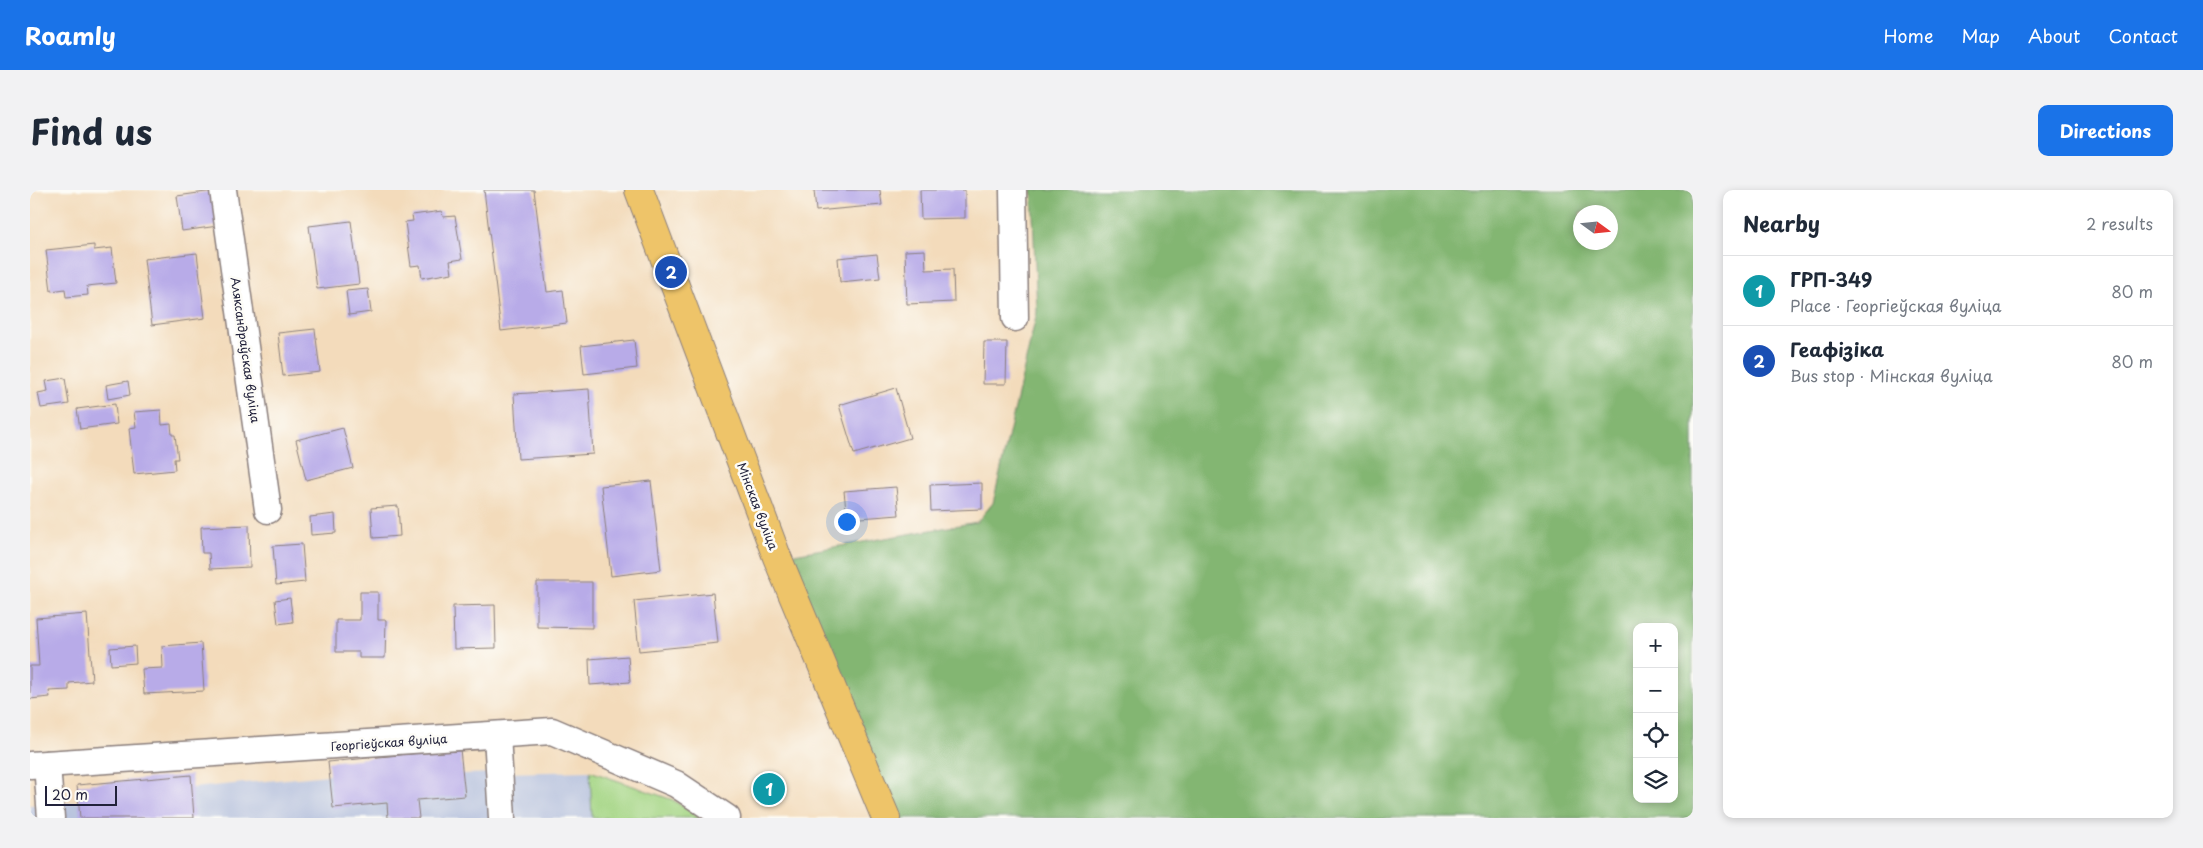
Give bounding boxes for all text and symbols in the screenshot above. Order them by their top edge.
text: Roamly [25,17,116,53]
text: Home [1883,22,1933,49]
text: Map [1961,22,2000,49]
text: About [2028,22,2080,49]
text: Contact [2108,22,2178,49]
text: Find us [30,104,152,157]
button: Directions [2038,105,2173,156]
north arrow [1573,205,1618,250]
text: Nearby [1743,207,1820,239]
text: 2 results [2086,211,2153,235]
pin: 2 [655,253,687,291]
text: ГРП-349 [1790,265,1872,293]
street label: Аляксандраўская вуліца [227,276,265,425]
text: 1 [1755,279,1763,303]
text: 80 m [2111,279,2153,303]
text: Place · Георгіеўская вуліца [1790,293,2002,317]
text: Геафізіка [1790,335,1884,363]
text: 2 [1753,349,1765,373]
text: 80 m [2111,349,2153,373]
text: Bus stop · Мінская вуліца [1790,363,1993,387]
street label: Мінская вуліца [733,460,783,553]
your location [834,509,860,535]
map controls [1633,623,1678,803]
button: + [1633,623,1678,668]
button: − [1633,668,1678,713]
button: locate [1633,713,1678,758]
street label: Георгіеўская вуліца [330,729,449,755]
button: layers [1633,758,1678,803]
pin: 1 [753,770,785,808]
scale bar [45,783,118,806]
text: 20 m [52,784,88,805]

